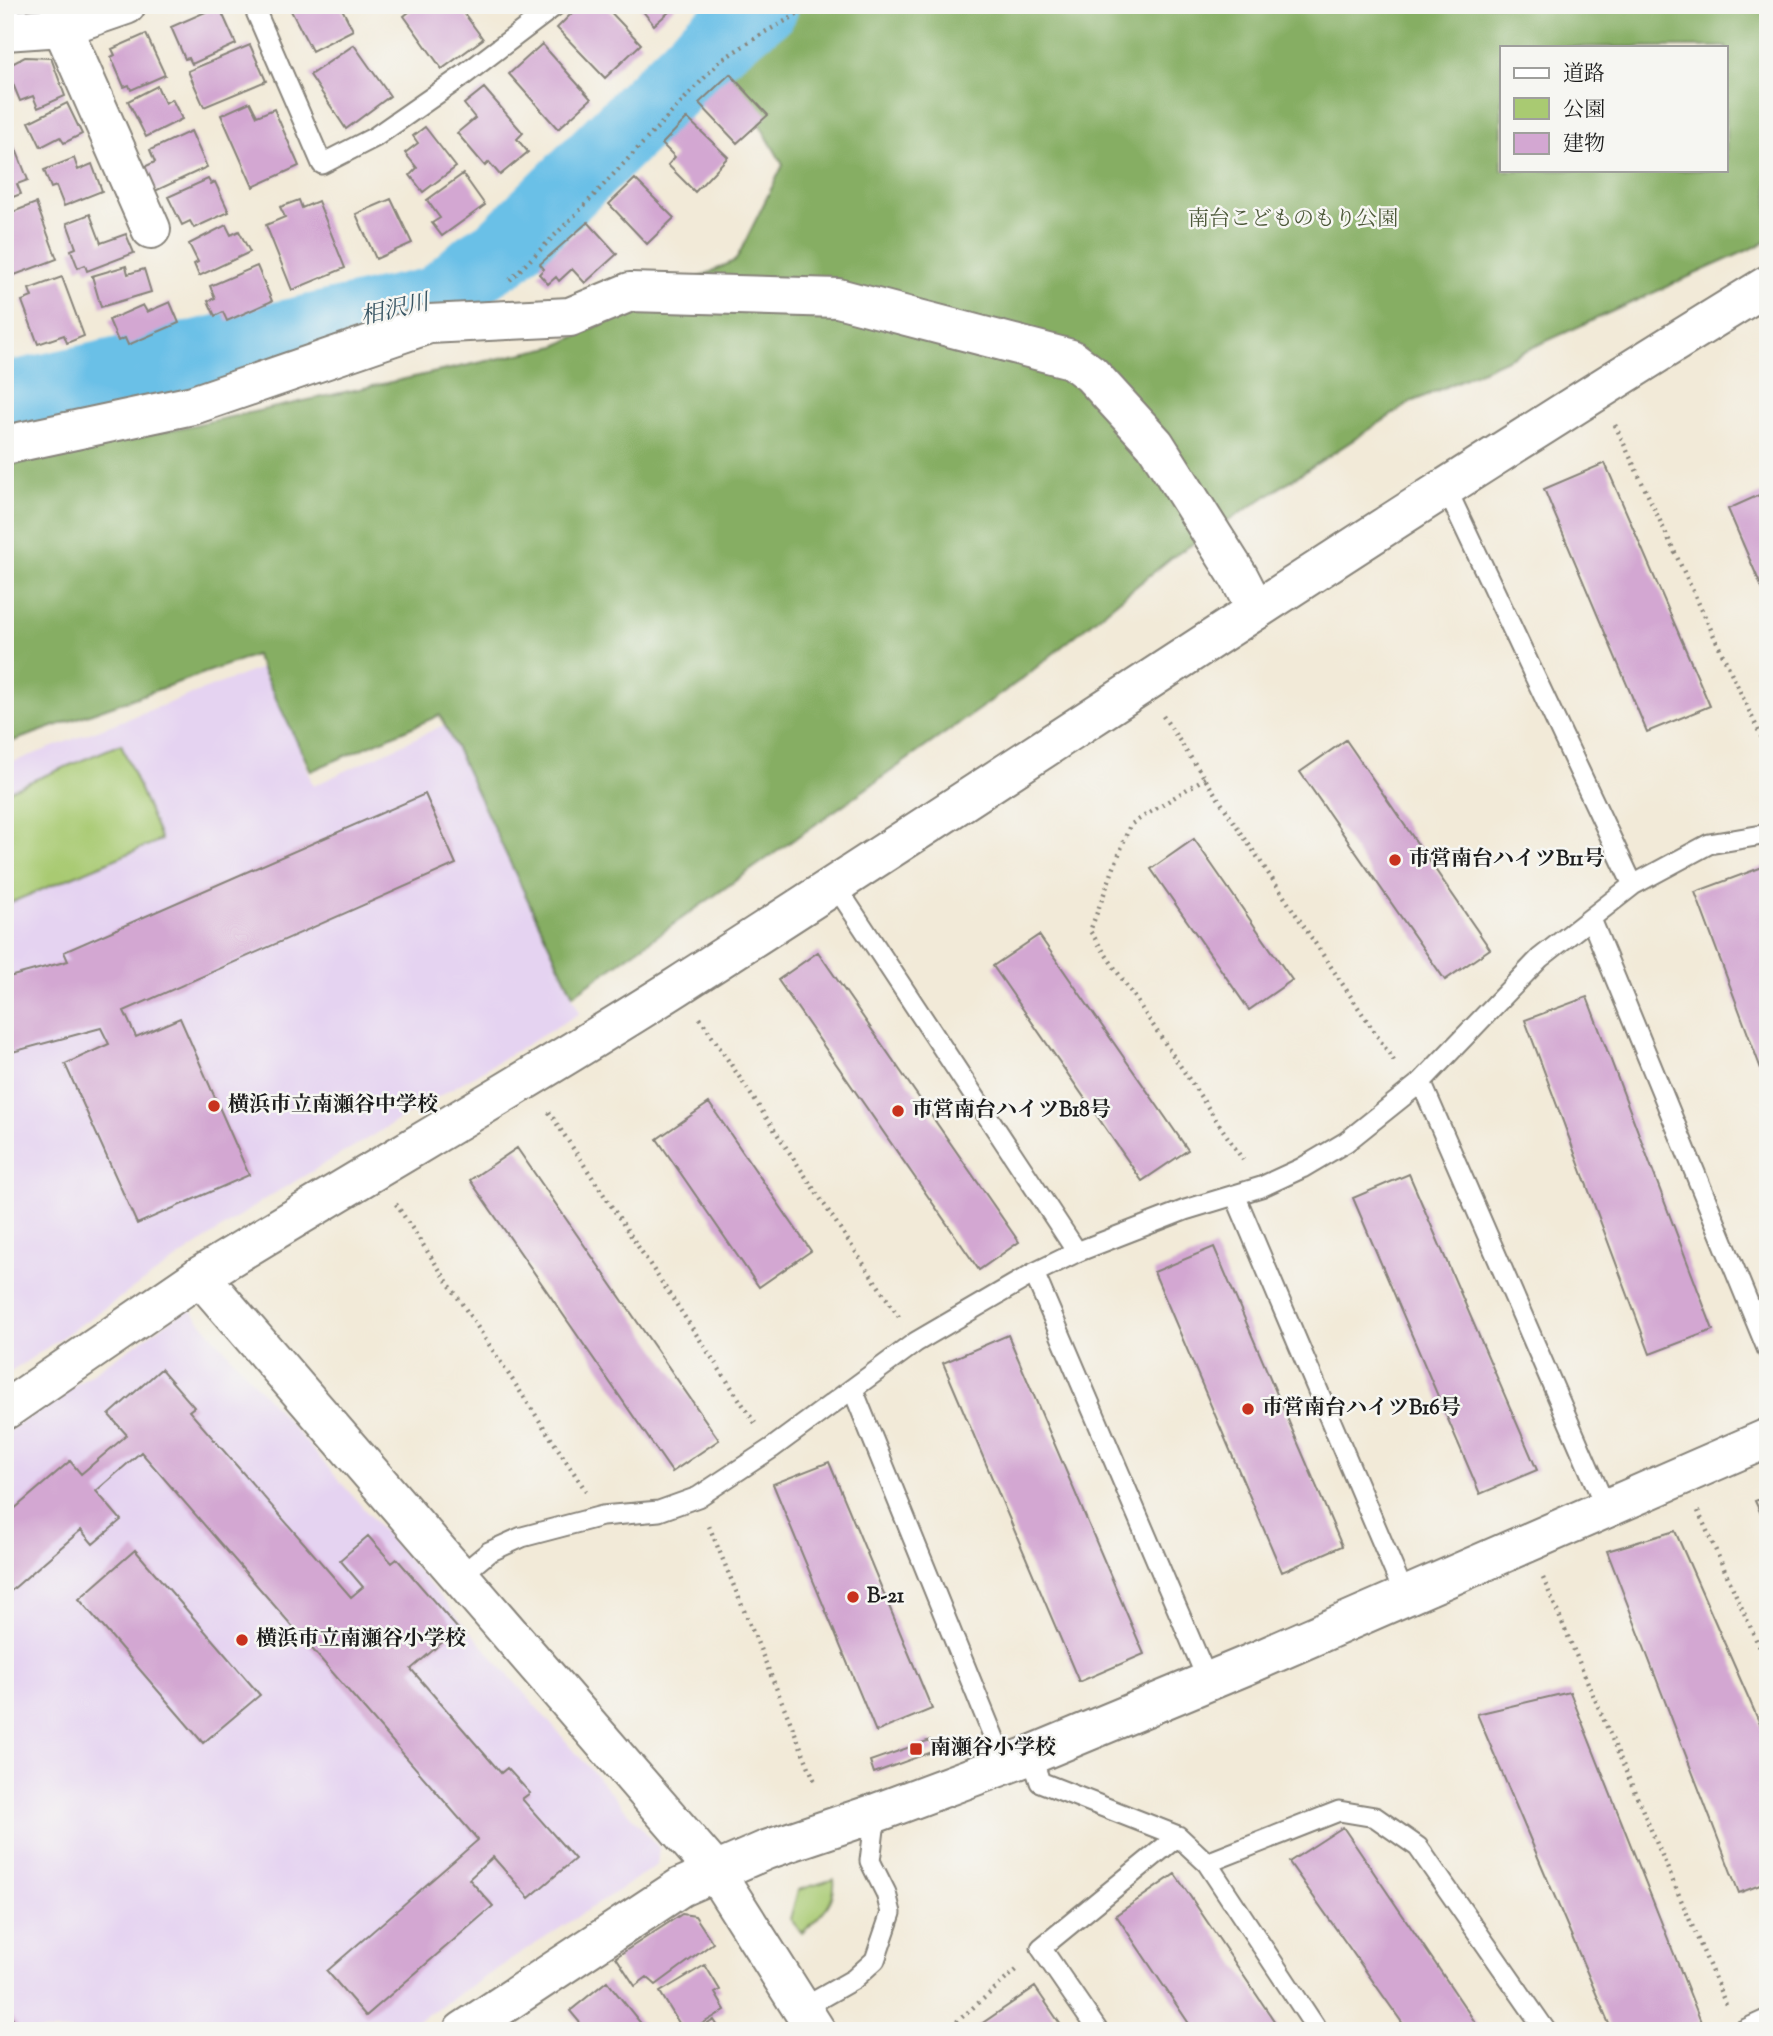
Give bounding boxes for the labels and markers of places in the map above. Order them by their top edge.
place label: 市営南台ハイツB11号 [1409,845,1605,875]
marker: 市営南台ハイツB11号 [1387,852,1403,868]
place label: 横浜市立南瀬谷中学校 [228,1091,438,1121]
place label: 市営南台ハイツB18号 [912,1096,1111,1126]
marker: 横浜市立南瀬谷中学校 [206,1098,222,1114]
marker: 市営南台ハイツB18号 [890,1103,906,1119]
place label: 市営南台ハイツB16号 [1262,1394,1461,1424]
marker: 市営南台ハイツB16号 [1240,1401,1256,1417]
place label: B-21 [867,1582,905,1612]
marker: B-21 [845,1589,861,1605]
place label: 横浜市立南瀬谷小学校 [256,1625,466,1655]
marker: 横浜市立南瀬谷小学校 [234,1632,250,1648]
place label: 南瀬谷小学校 [930,1734,1056,1764]
marker: 南瀬谷小学校 [908,1741,924,1757]

